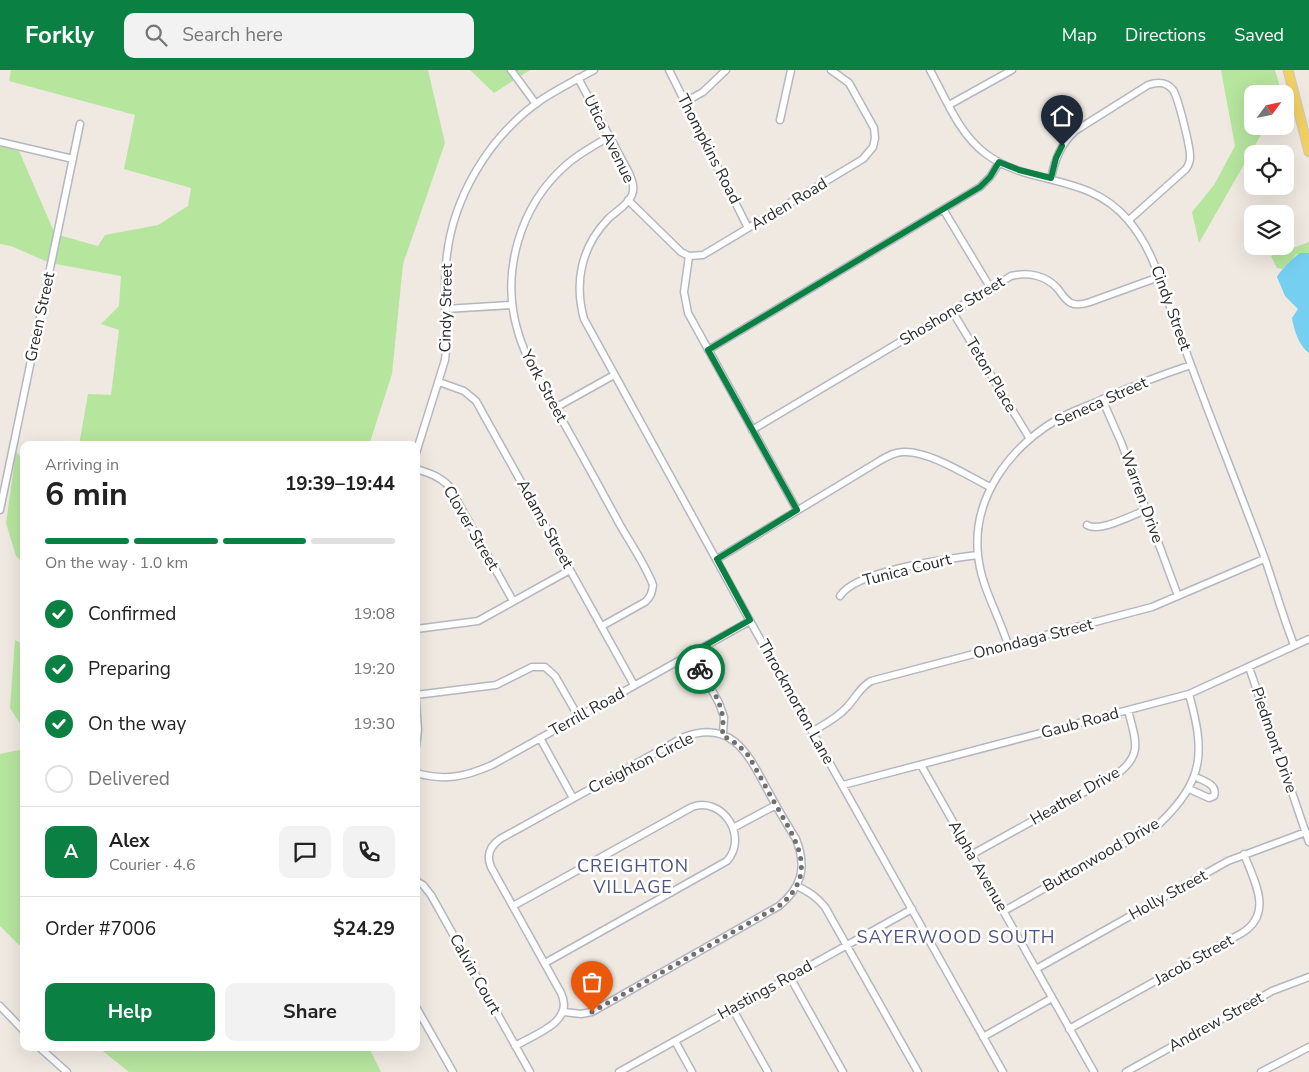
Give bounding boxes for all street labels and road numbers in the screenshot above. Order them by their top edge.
street label: Thompkins Road [672,90,746,208]
street label: Utica Avenue [578,91,640,187]
street label: Arden Road [747,173,831,235]
street label: Cindy Street [1145,262,1197,354]
street label: Cindy Street [434,263,458,353]
street label: Green Street [20,270,60,364]
street label: Shoshone Street [895,271,1009,351]
street label: Teton Place [960,333,1022,417]
street label: York Street [515,345,572,426]
street label: Seneca Street [1051,372,1151,432]
street label: Warren Drive [1115,448,1169,546]
street label: Adams Street [511,476,579,573]
street label: Clover Street [438,482,504,575]
street label: Tunica Court [861,548,954,592]
street label: Onondaga Street [971,613,1096,665]
street label: Throckmorton Lane [752,636,840,768]
street label: Terrill Road [545,682,629,742]
street label: Piedmont Drive [1246,684,1302,796]
street label: Gaub Road [1039,702,1121,744]
street label: Creighton Circle [585,727,697,799]
street label: Heather Drive [1026,761,1124,831]
street label: Buttonwood Drive [1039,813,1163,897]
street label: Alpha Avenue [943,816,1013,916]
street label: Holly Street [1125,864,1211,926]
street label: Jacob Street [1150,929,1238,991]
street label: Calvin Court [444,930,506,1018]
street label: Hastings Road [714,955,816,1025]
street label: Andrew Street [1165,987,1268,1057]

